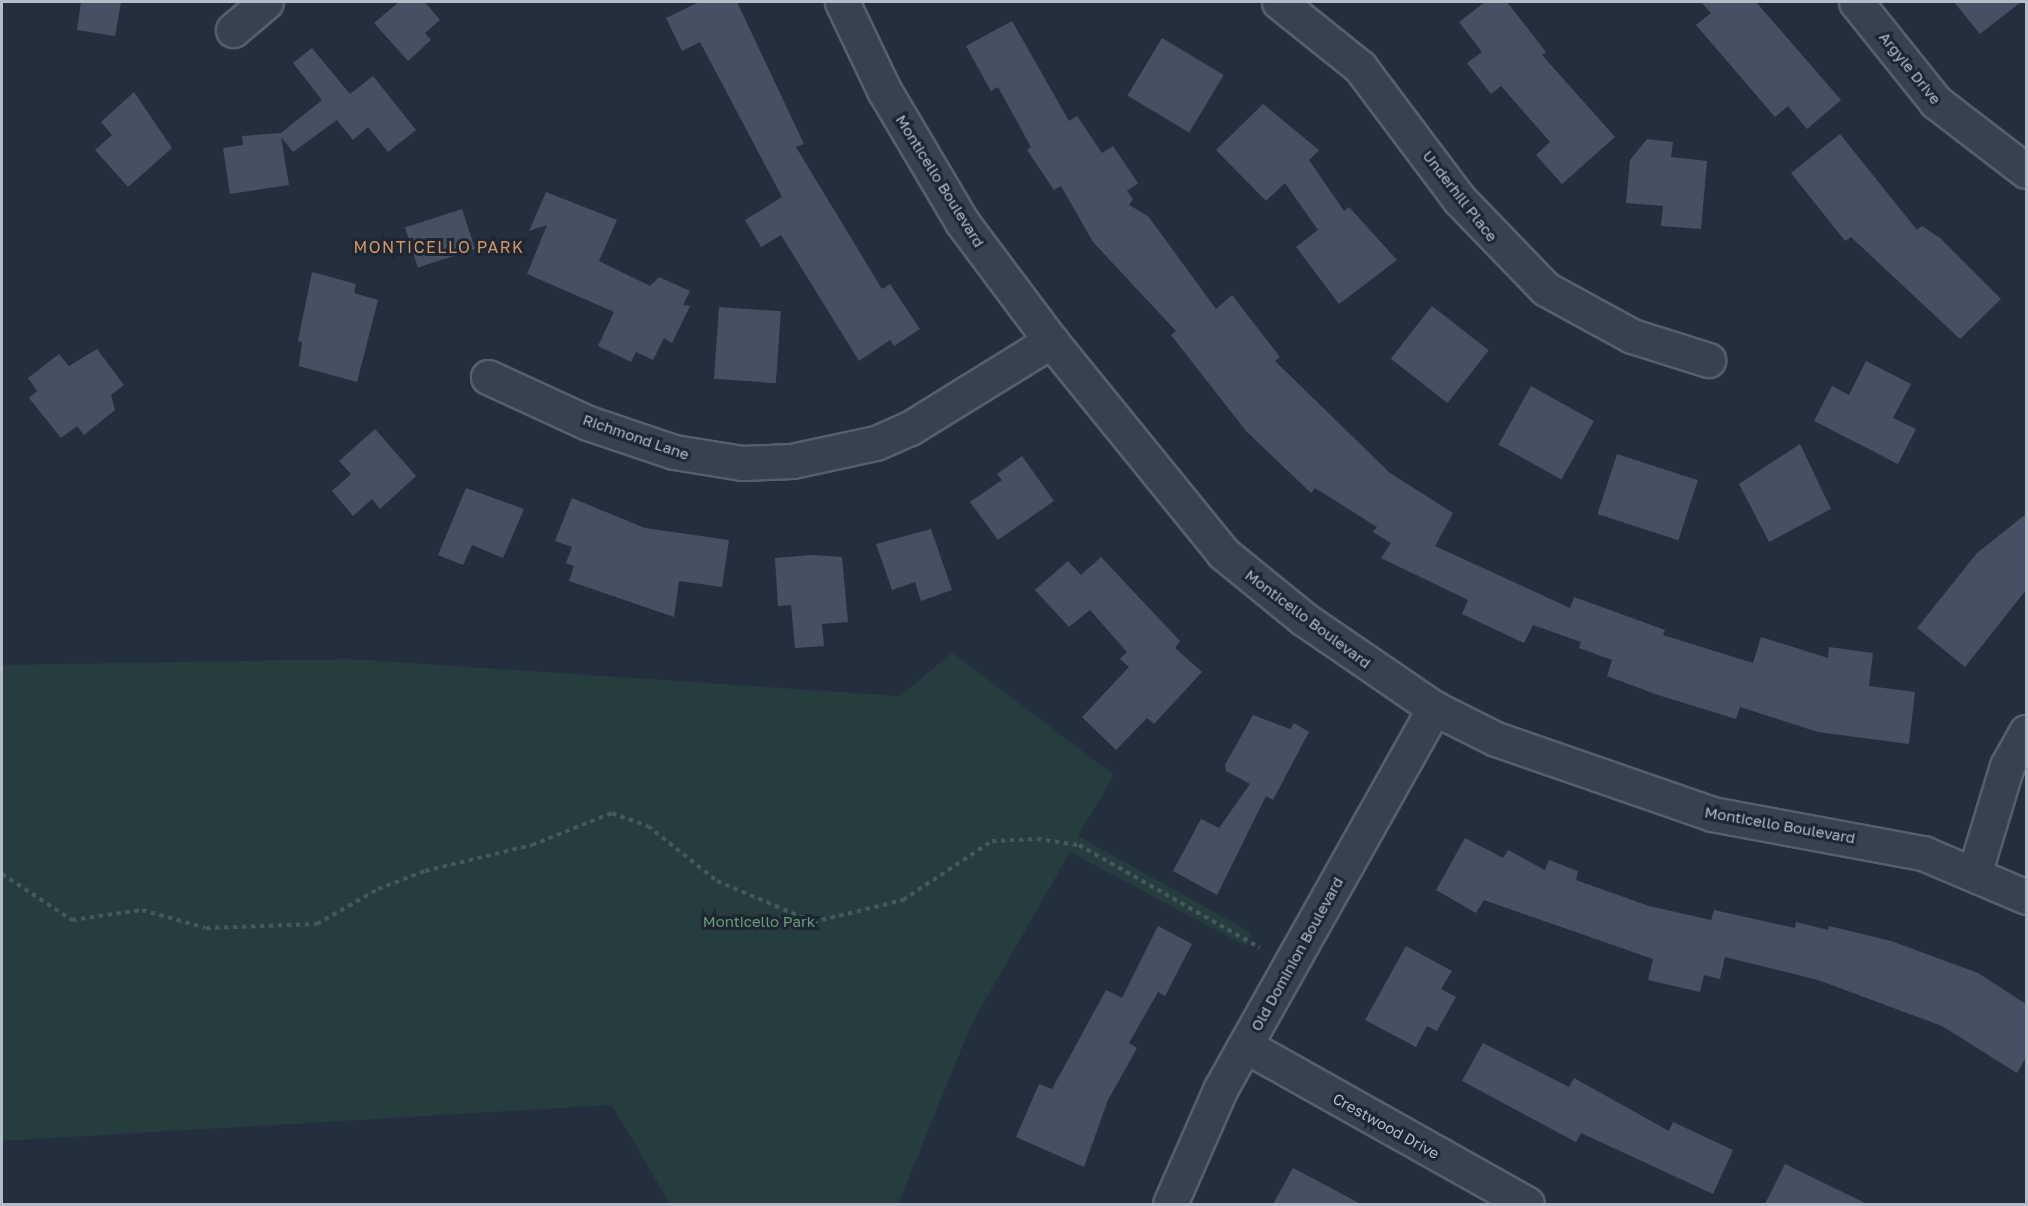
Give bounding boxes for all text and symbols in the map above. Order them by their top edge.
street label: Argyle Drive [1875,28,1945,108]
street label: Monticello Boulevard [892,112,988,250]
street label: Underhill Place [1419,147,1501,245]
district label: MONTICELLO PARK [353,237,525,257]
street label: Richmond Lane [581,410,691,464]
street label: Monticello Boulevard [1242,566,1374,672]
street label: Monticello Boulevard [1703,803,1857,847]
street label: Old Dominion Boulevard [1247,874,1347,1034]
park label: Monticello Park [703,913,815,931]
street label: Crestwood Drive [1330,1089,1442,1163]

